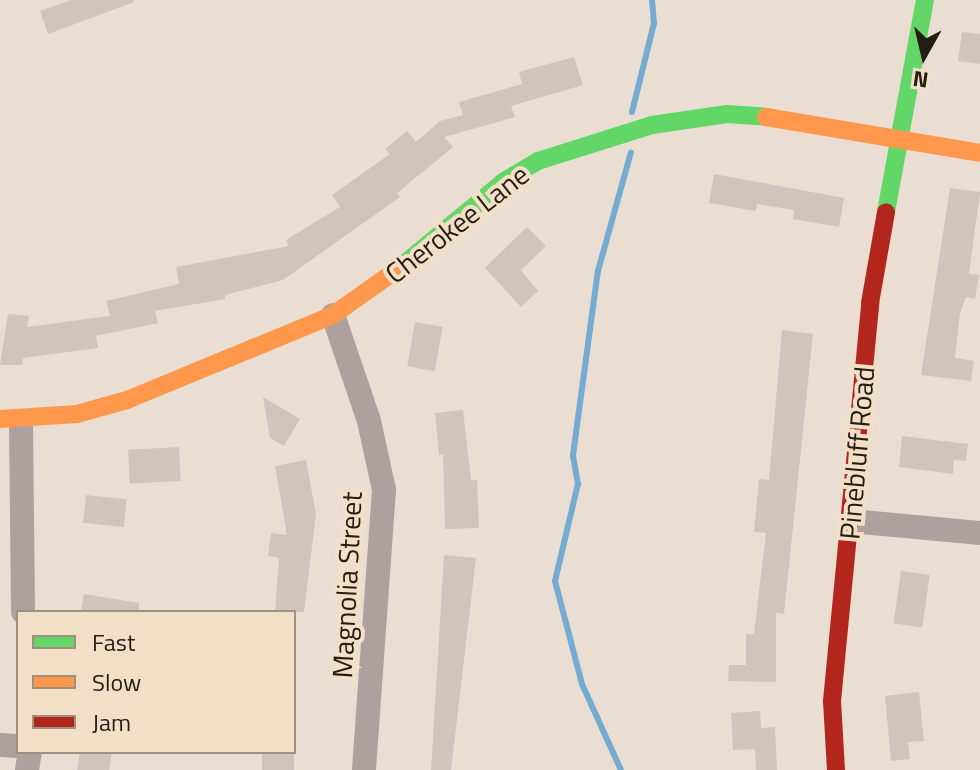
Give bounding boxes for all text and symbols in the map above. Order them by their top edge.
north arrow [884,16,964,96]
text: N [911,62,931,98]
street label: Cherokee Lane [379,158,535,290]
street label: Pinebluff Road [833,365,881,541]
street label: Magnolia Street [325,491,369,679]
legend [16,610,296,754]
text: Fast [92,624,135,660]
text: Slow [92,664,141,700]
text: Jam [92,704,131,740]

